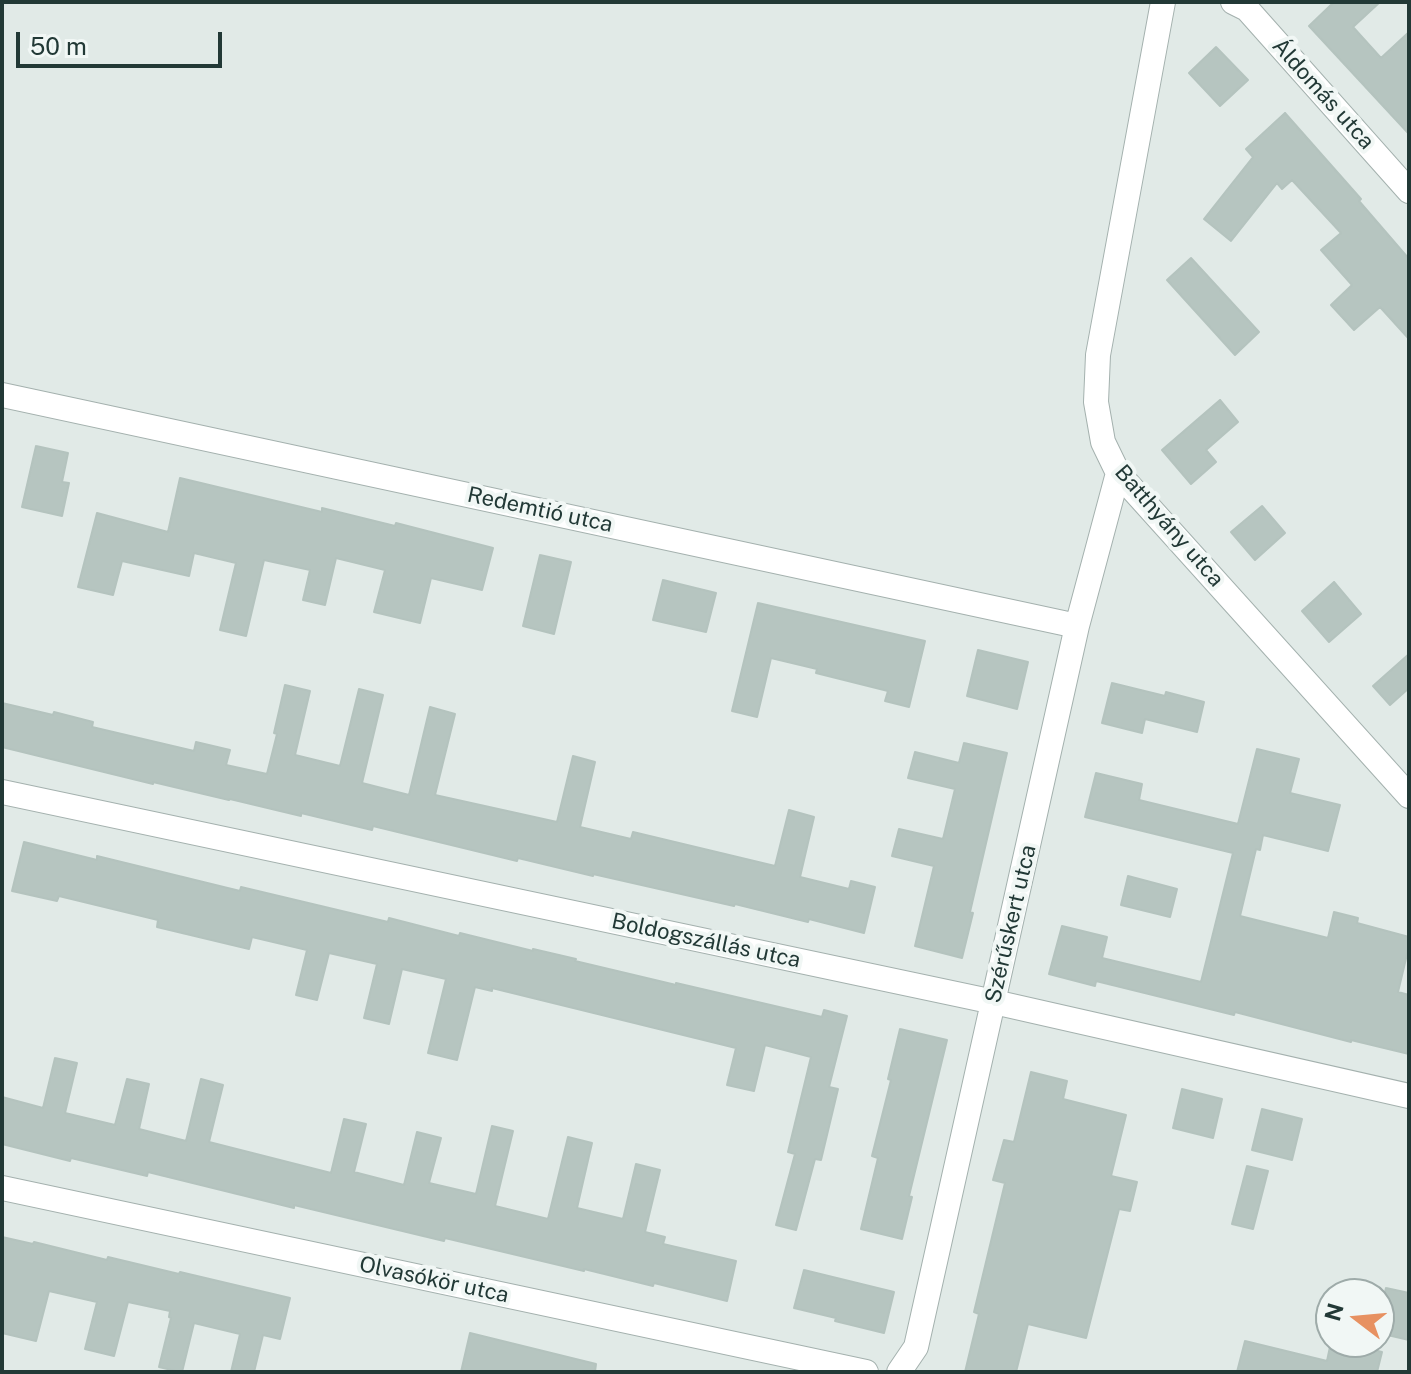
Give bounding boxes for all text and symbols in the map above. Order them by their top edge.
scale bar [20,16,226,66]
text: 50 m [30,32,87,60]
street label: Áldomás utca [1266,33,1380,155]
street label: Batthyány utca [1109,460,1229,592]
street label: Redemtió utca [465,482,615,538]
street label: Szérűskert utca [980,842,1042,1006]
street label: Boldogszállás utca [609,908,803,974]
street label: Olvasókör utca [357,1251,511,1309]
north arrow [1315,1278,1395,1358]
text: N [1319,1300,1349,1324]

